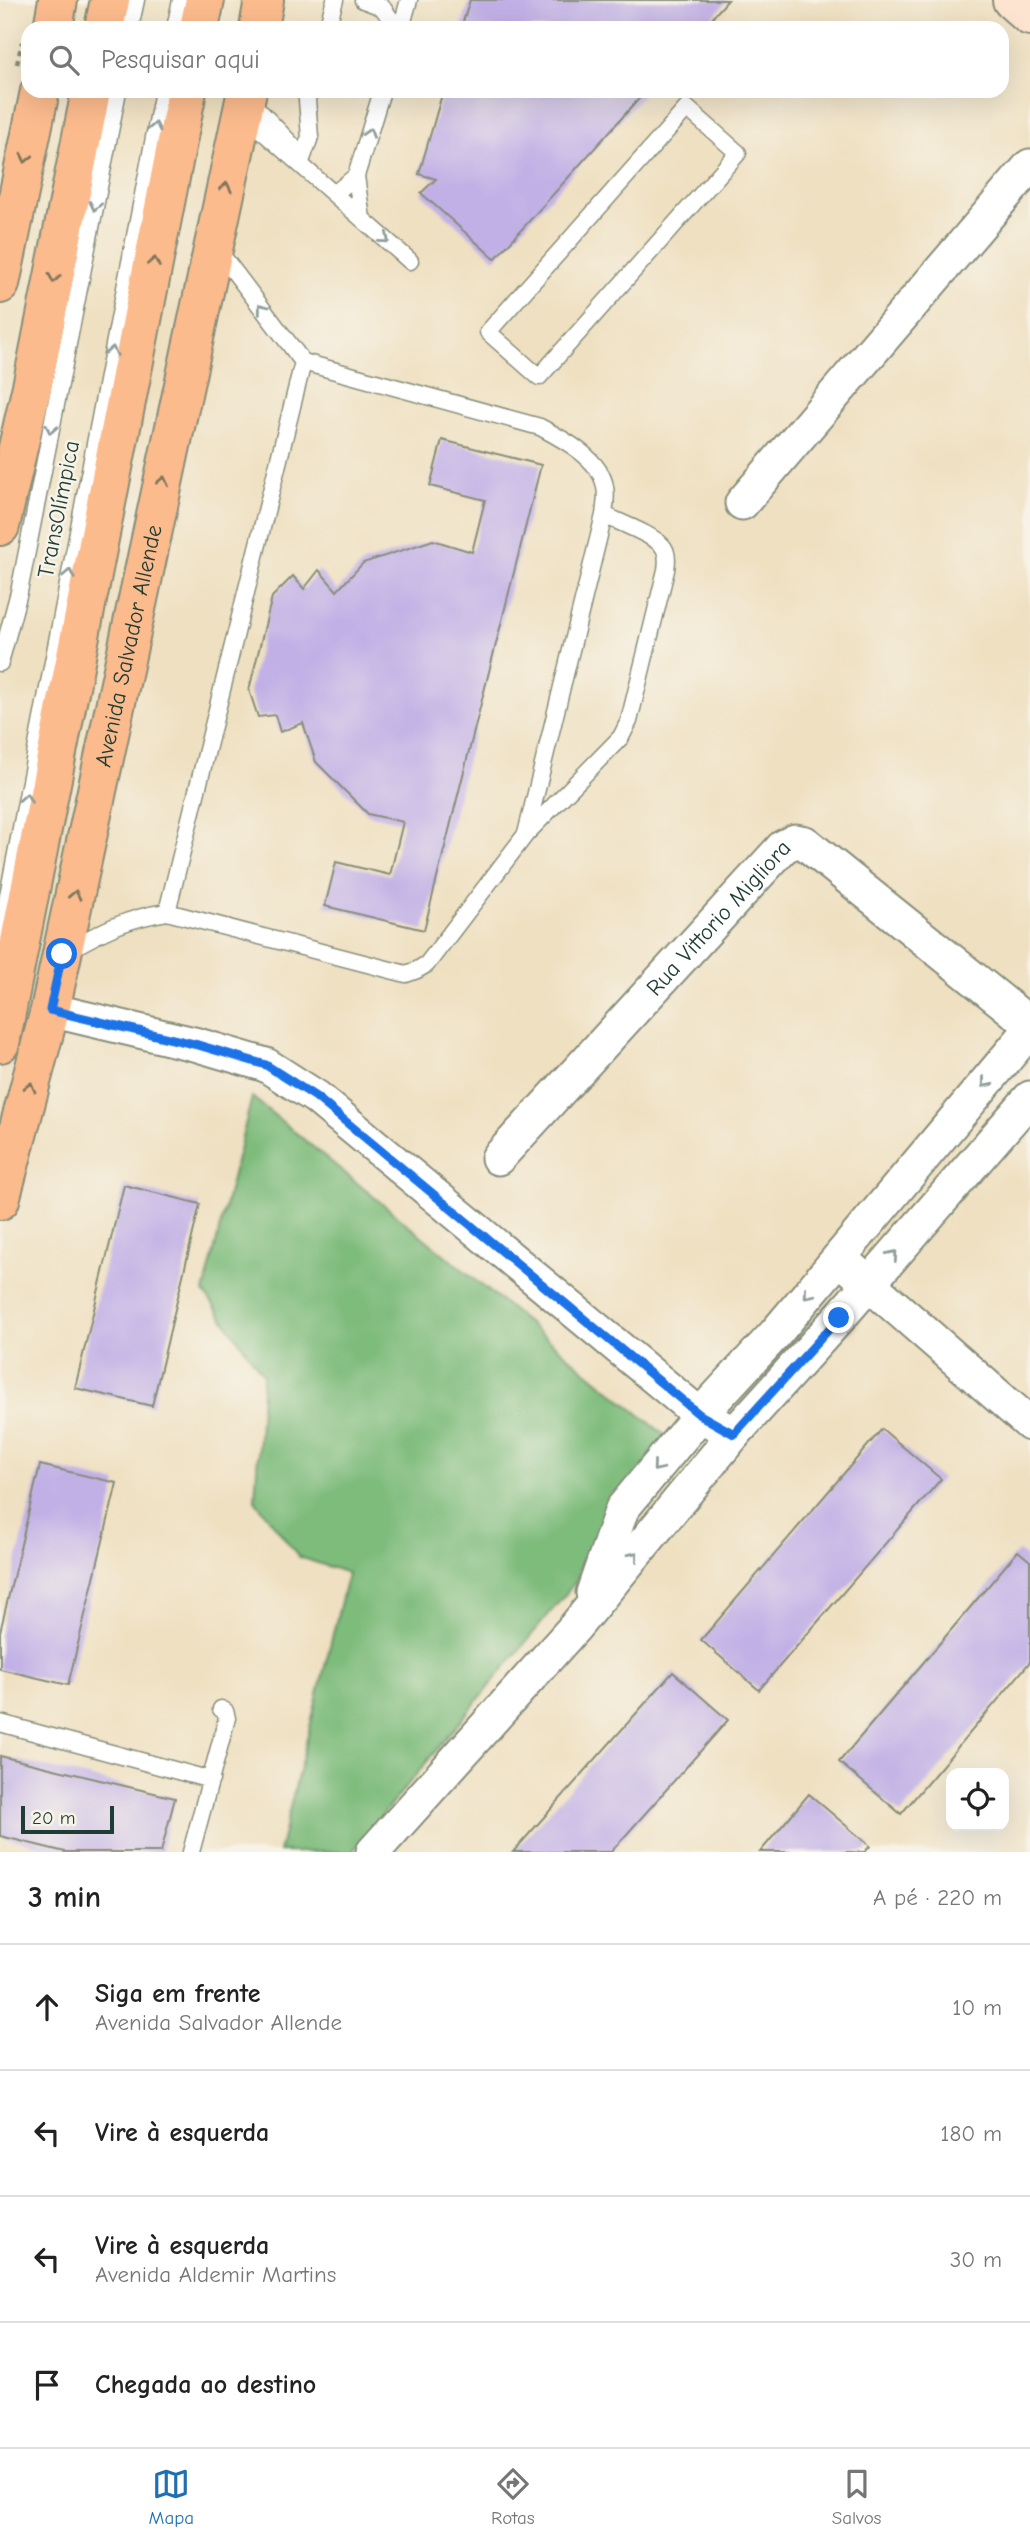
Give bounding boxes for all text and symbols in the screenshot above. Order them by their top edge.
search box [21,21,1009,98]
icon: search [45,41,83,79]
text: Pesquisar aqui [101,45,260,75]
one-way arrow [147,121,162,133]
one-way arrow [360,128,375,140]
one-way arrow [19,152,34,164]
one-way arrow [218,181,233,193]
one-way arrow [88,200,103,212]
one-way arrow [377,231,390,243]
one-way arrow [146,256,161,268]
one-way arrow [47,272,62,284]
one-way arrow [258,303,271,315]
one-way arrow [103,345,118,357]
one-way arrow [44,423,59,435]
street label: TransOlímpica [32,438,85,580]
one-way arrow [155,475,170,487]
street label: Avenida Salvador Allende [89,522,168,769]
one-way arrow [60,568,75,580]
one-way arrow [18,792,33,804]
street label: Rua Vittorio Migliora [641,835,797,1001]
one-way arrow [66,889,81,901]
route start [46,938,77,969]
one-way arrow [982,1074,994,1087]
one-way arrow [22,1081,36,1093]
one-way arrow [885,1250,897,1263]
one-way arrow [804,1286,816,1299]
route end [823,1302,854,1333]
one-way arrow [652,1460,665,1472]
one-way arrow [626,1551,639,1563]
map controls [946,1768,1009,1831]
button: locate [946,1768,1009,1831]
scale bar [21,1803,114,1835]
text: 20 m [32,1807,76,1829]
text: 3 min [28,1880,101,1915]
text: A pé · 220 m [873,1884,1002,1911]
text: Siga em frente [95,1979,261,2009]
icon: ahead [28,1988,66,2026]
text: 10 m [952,1994,1002,2021]
text: Avenida Salvador Allende [95,2009,342,2036]
icon: left [28,2114,66,2152]
text: Vire à esquerda [95,2118,269,2148]
text: 180 m [940,2120,1002,2147]
text: Vire à esquerda [95,2231,269,2261]
icon: left [28,2240,66,2278]
text: 30 m [950,2246,1002,2273]
text: Avenida Aldemir Martins [95,2261,336,2288]
icon: arrive [28,2366,66,2404]
text: Chegada ao destino [95,2370,316,2400]
tab: Mapa [148,2465,194,2529]
tab: Rotas [491,2465,535,2529]
tab: Salvos [832,2465,882,2529]

